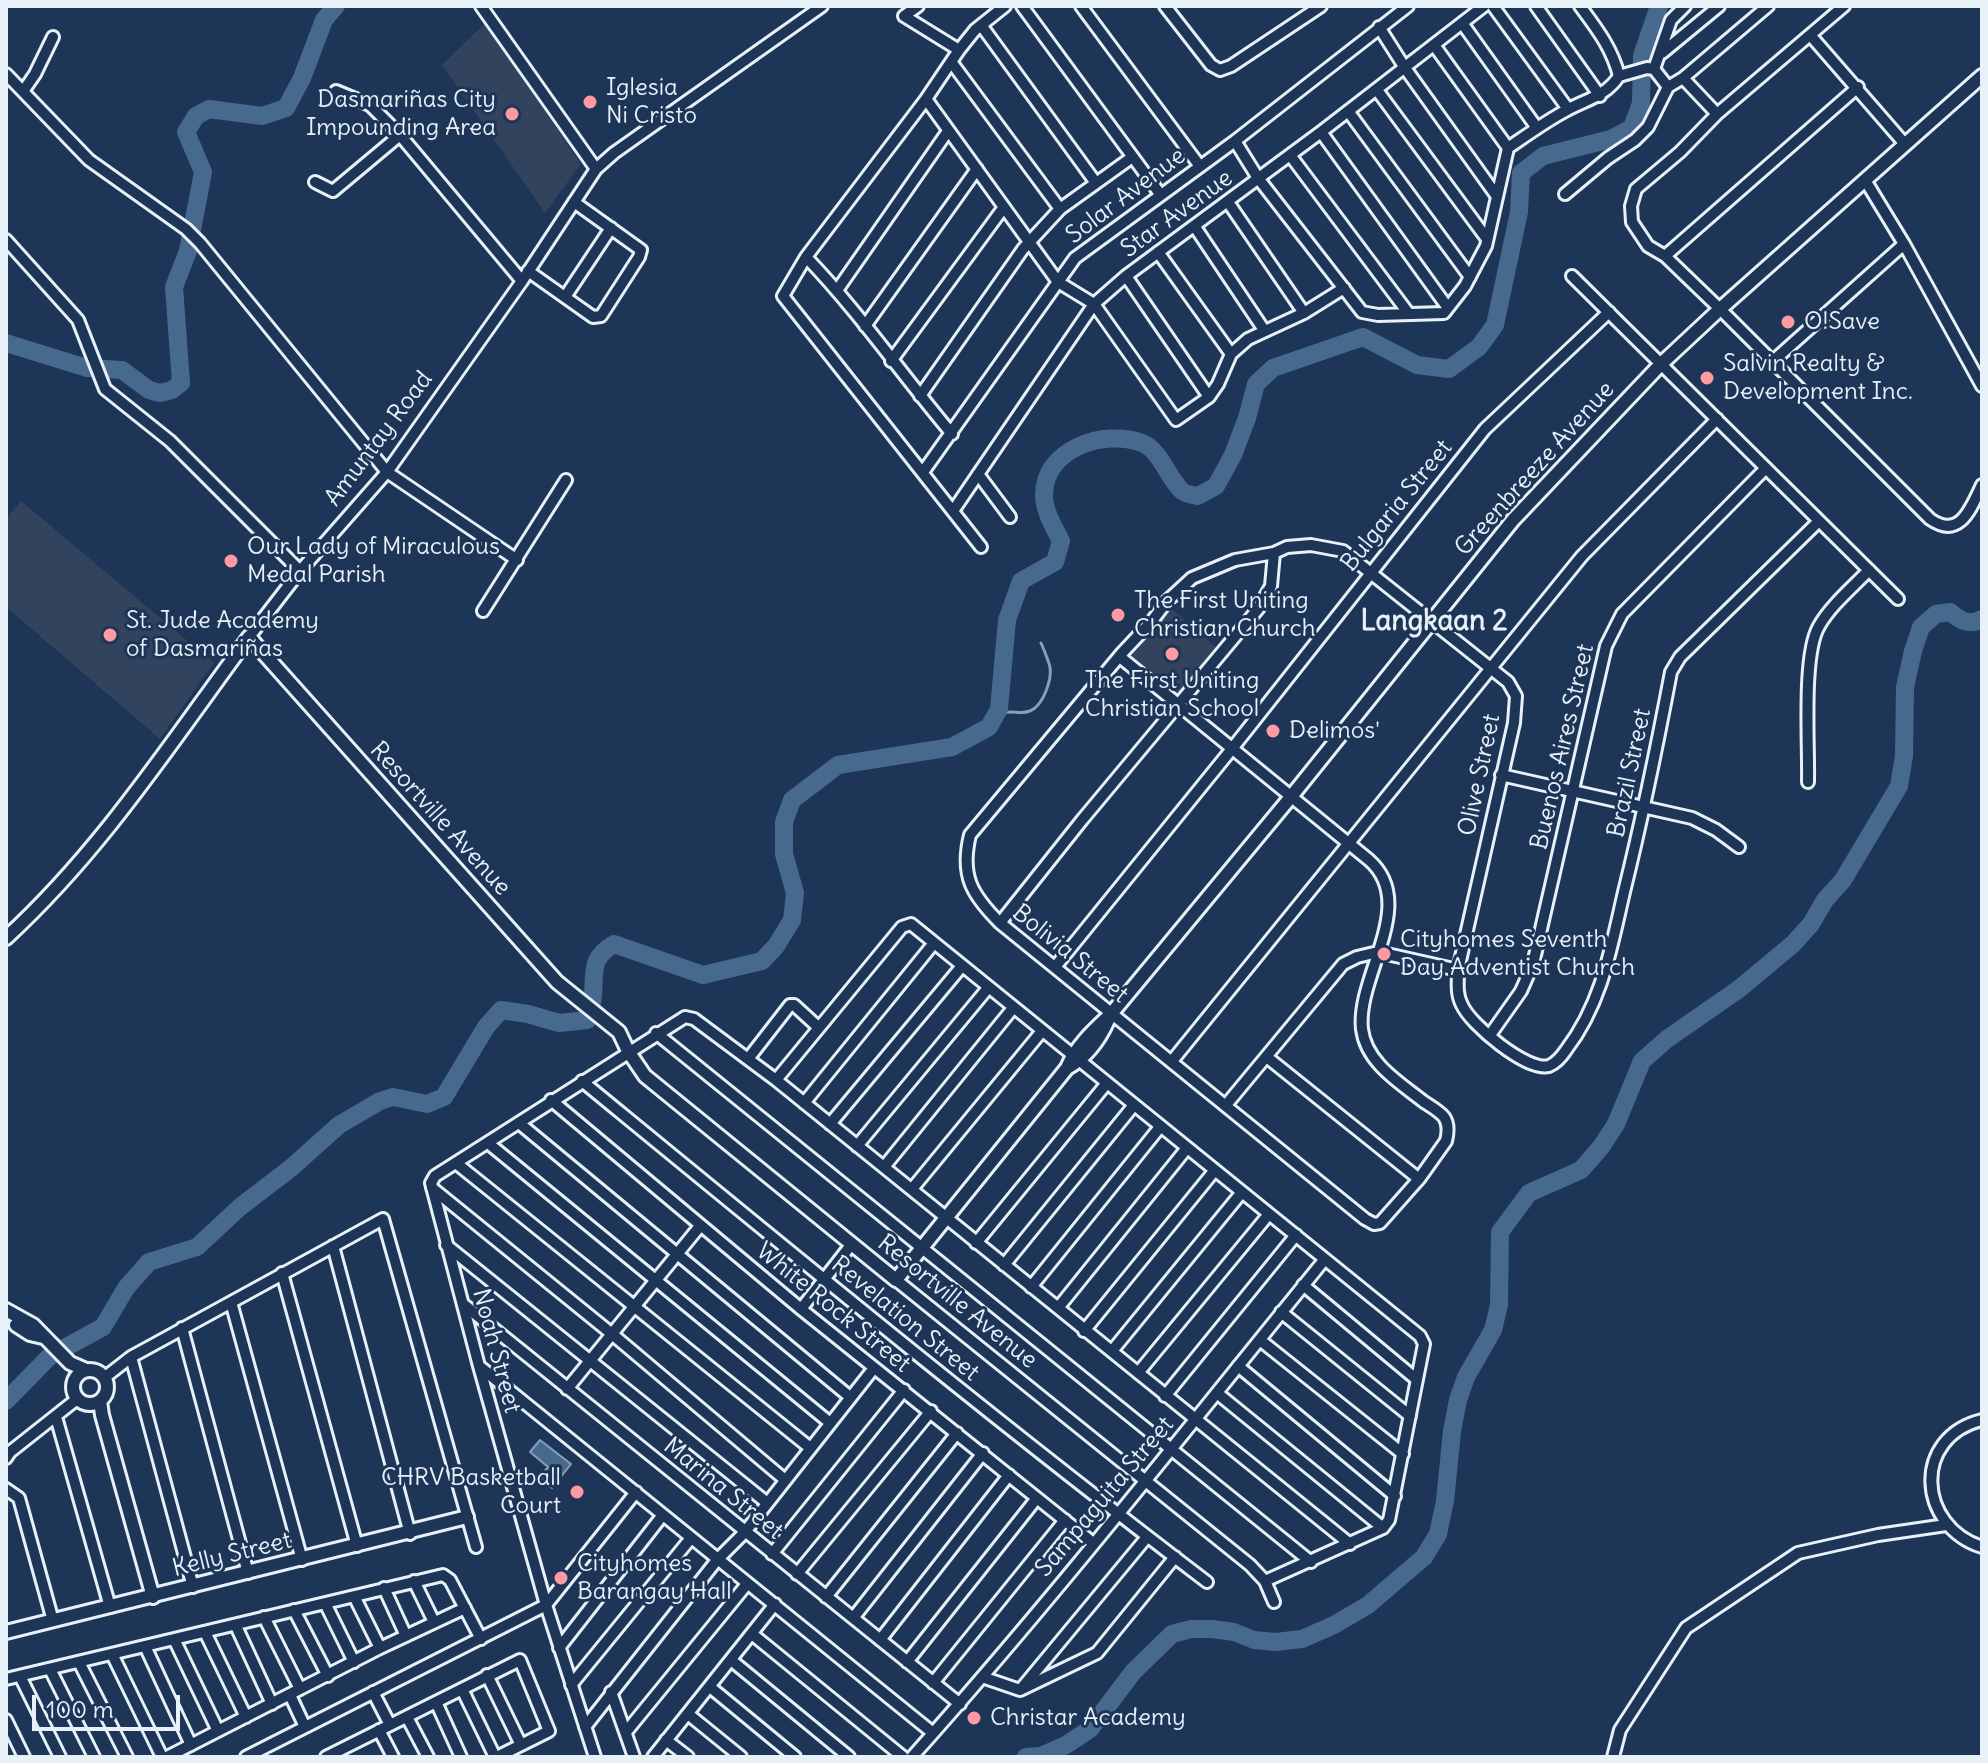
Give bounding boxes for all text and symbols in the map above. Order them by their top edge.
place label: Iglesia Ni Cristo [606,74,697,130]
place label: Dasmariñas City Impounding Area [306,86,496,142]
marker: Iglesia Ni Cristo [581,93,599,111]
marker: Dasmariñas City Impounding Area [503,105,521,123]
street label: Solar Avenue [1061,142,1191,250]
street label: Star Avenue [1116,164,1238,264]
place label: O!Save [1804,308,1880,336]
marker: O!Save [1779,313,1797,331]
place label: Salvin Realty & Development Inc. [1723,350,1913,406]
street label: Amuntay Road [319,366,439,512]
marker: Salvin Realty & Development Inc. [1698,369,1716,387]
street label: Greenbreeze Avenue [1449,376,1621,562]
street label: Bulgaria Street [1335,434,1459,578]
place label: Our Lady of Miraculous Medal Parish [247,533,500,589]
marker: Our Lady of Miraculous Medal Parish [222,552,240,570]
place label: The First Uniting Christian Church [1134,587,1316,643]
district label: Langkaan 2 [1360,605,1508,639]
marker: The First Uniting Christian Church [1109,606,1127,624]
place label: St. Jude Academy of Dasmariñas [126,607,319,663]
marker: St. Jude Academy of Dasmariñas [101,626,119,644]
street label: Buenos Aires Street [1525,641,1601,853]
marker: The First Uniting Christian School [1163,645,1181,663]
place label: The First Uniting Christian School [1085,667,1259,723]
street label: Brazil Street [1602,706,1658,840]
street label: Olive Street [1453,712,1507,838]
place label: Delimos' [1289,717,1380,745]
marker: Delimos' [1264,722,1282,740]
street label: Resortville Avenue [363,736,517,902]
street label: Bolivia Street [1006,899,1134,1009]
place label: Cityhomes Seventh Day Adventist Church [1400,926,1635,982]
marker: Cityhomes Seventh Day Adventist Church [1375,945,1393,963]
street label: Resortville Avenue [871,1229,1043,1375]
street label: White Rock Street [750,1237,916,1379]
street label: Revelation Street [825,1251,985,1387]
street label: Noah Street [466,1286,526,1416]
street label: Sampaguita Street [1030,1411,1180,1583]
street label: Marina Street [657,1432,789,1546]
place label: CHRV Basketball Court [381,1464,561,1520]
marker: CHRV Basketball Court [568,1483,586,1501]
street label: Kelly Street [170,1526,294,1584]
place label: Cityhomes Barangay Hall [577,1550,732,1606]
marker: Cityhomes Barangay Hall [552,1569,570,1587]
scale bar [36,1679,184,1729]
text: 100 m [46,1694,114,1724]
place label: Christar Academy [990,1704,1186,1732]
marker: Christar Academy [965,1709,983,1727]

